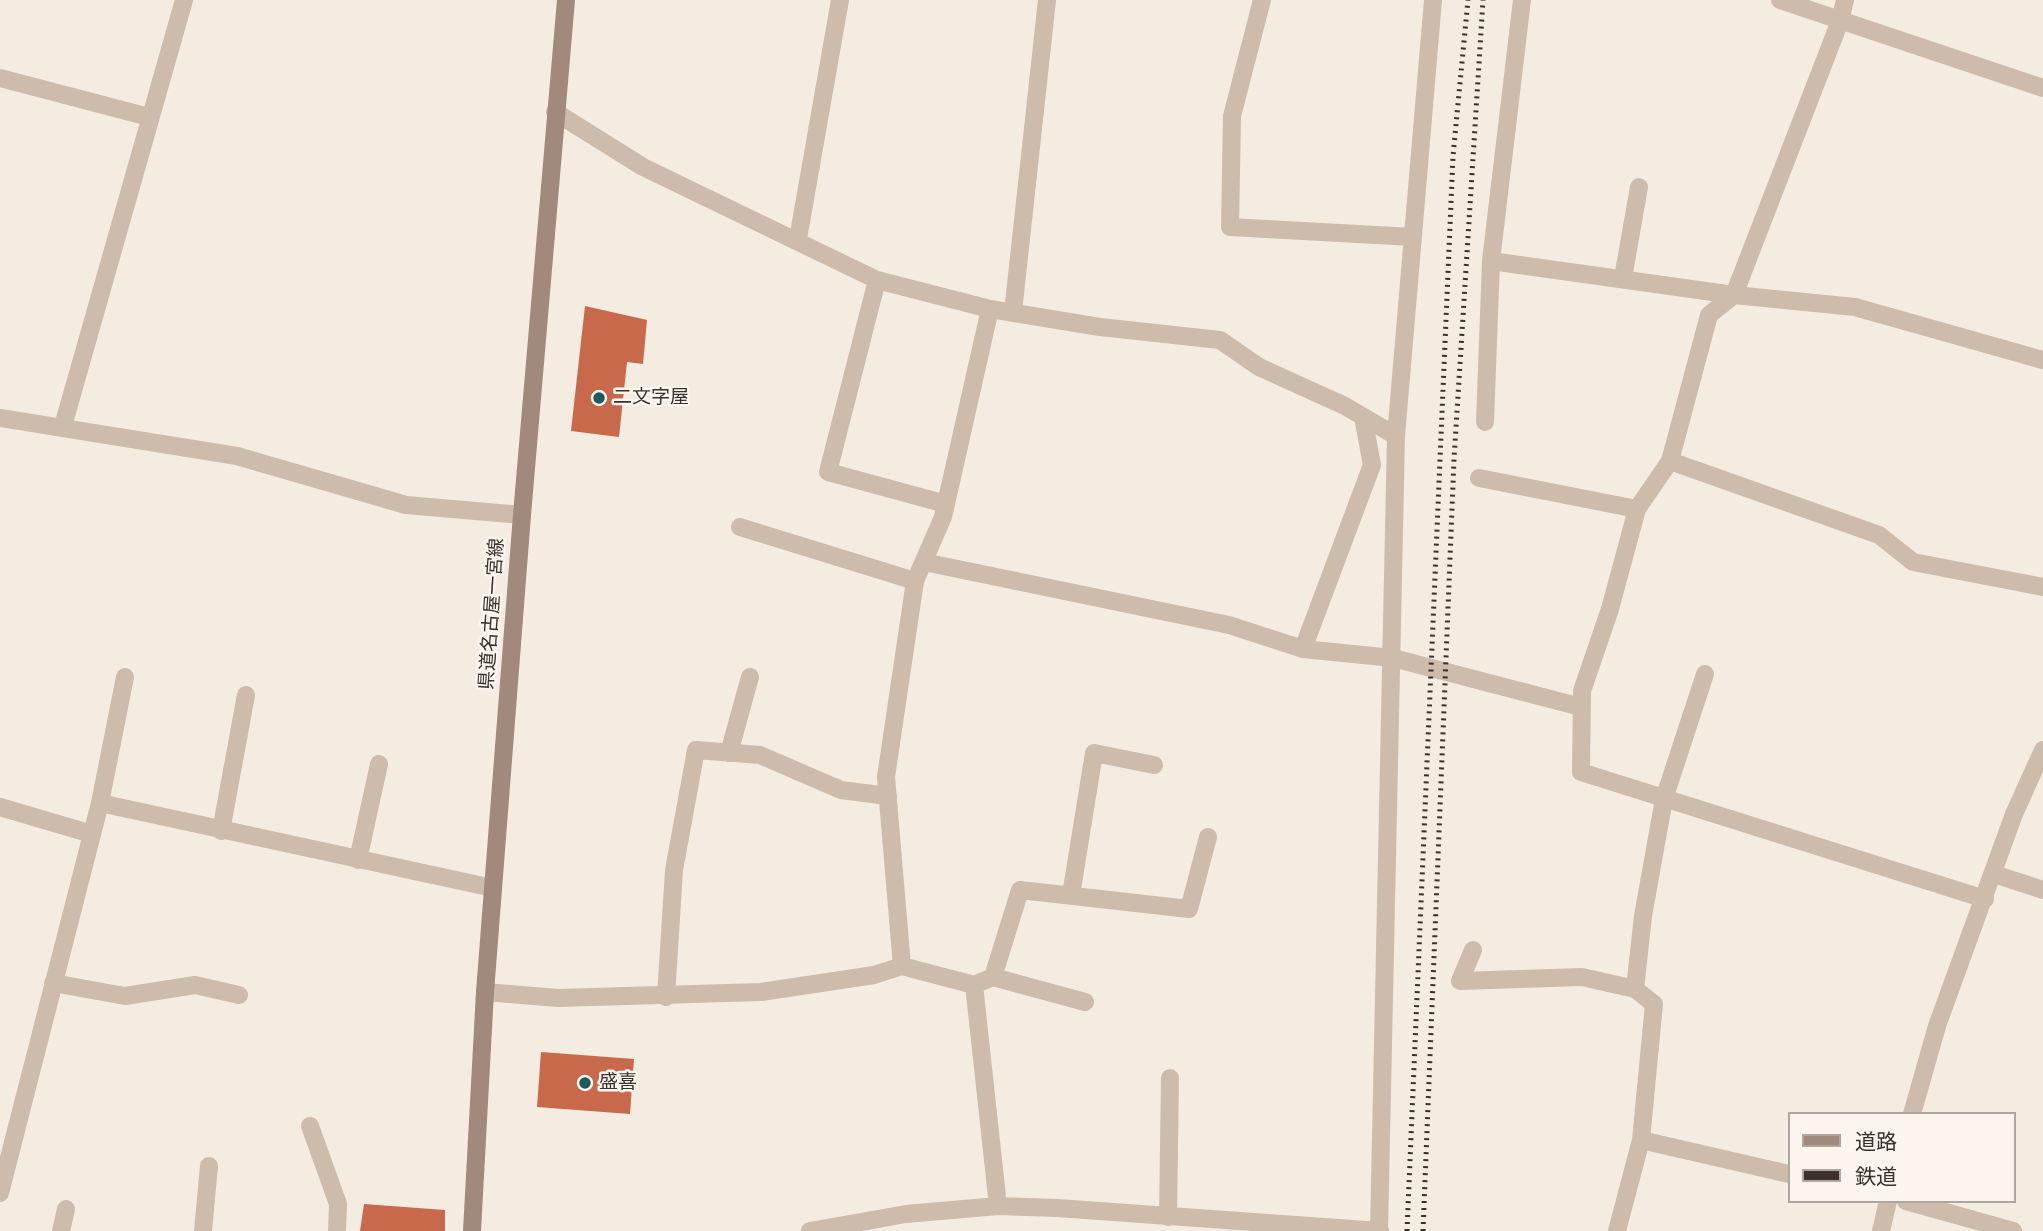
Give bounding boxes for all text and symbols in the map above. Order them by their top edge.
place label: 二文字屋 [613,387,689,409]
marker: 二文字屋 [591,390,607,406]
street label: 県道名古屋一宮線 [476,537,510,691]
place label: 盛喜 [599,1072,637,1094]
marker: 盛喜 [577,1075,593,1091]
legend [1787,1112,2015,1203]
text: 道路 [1855,1125,1897,1157]
text: 鉄道 [1855,1160,1897,1192]

